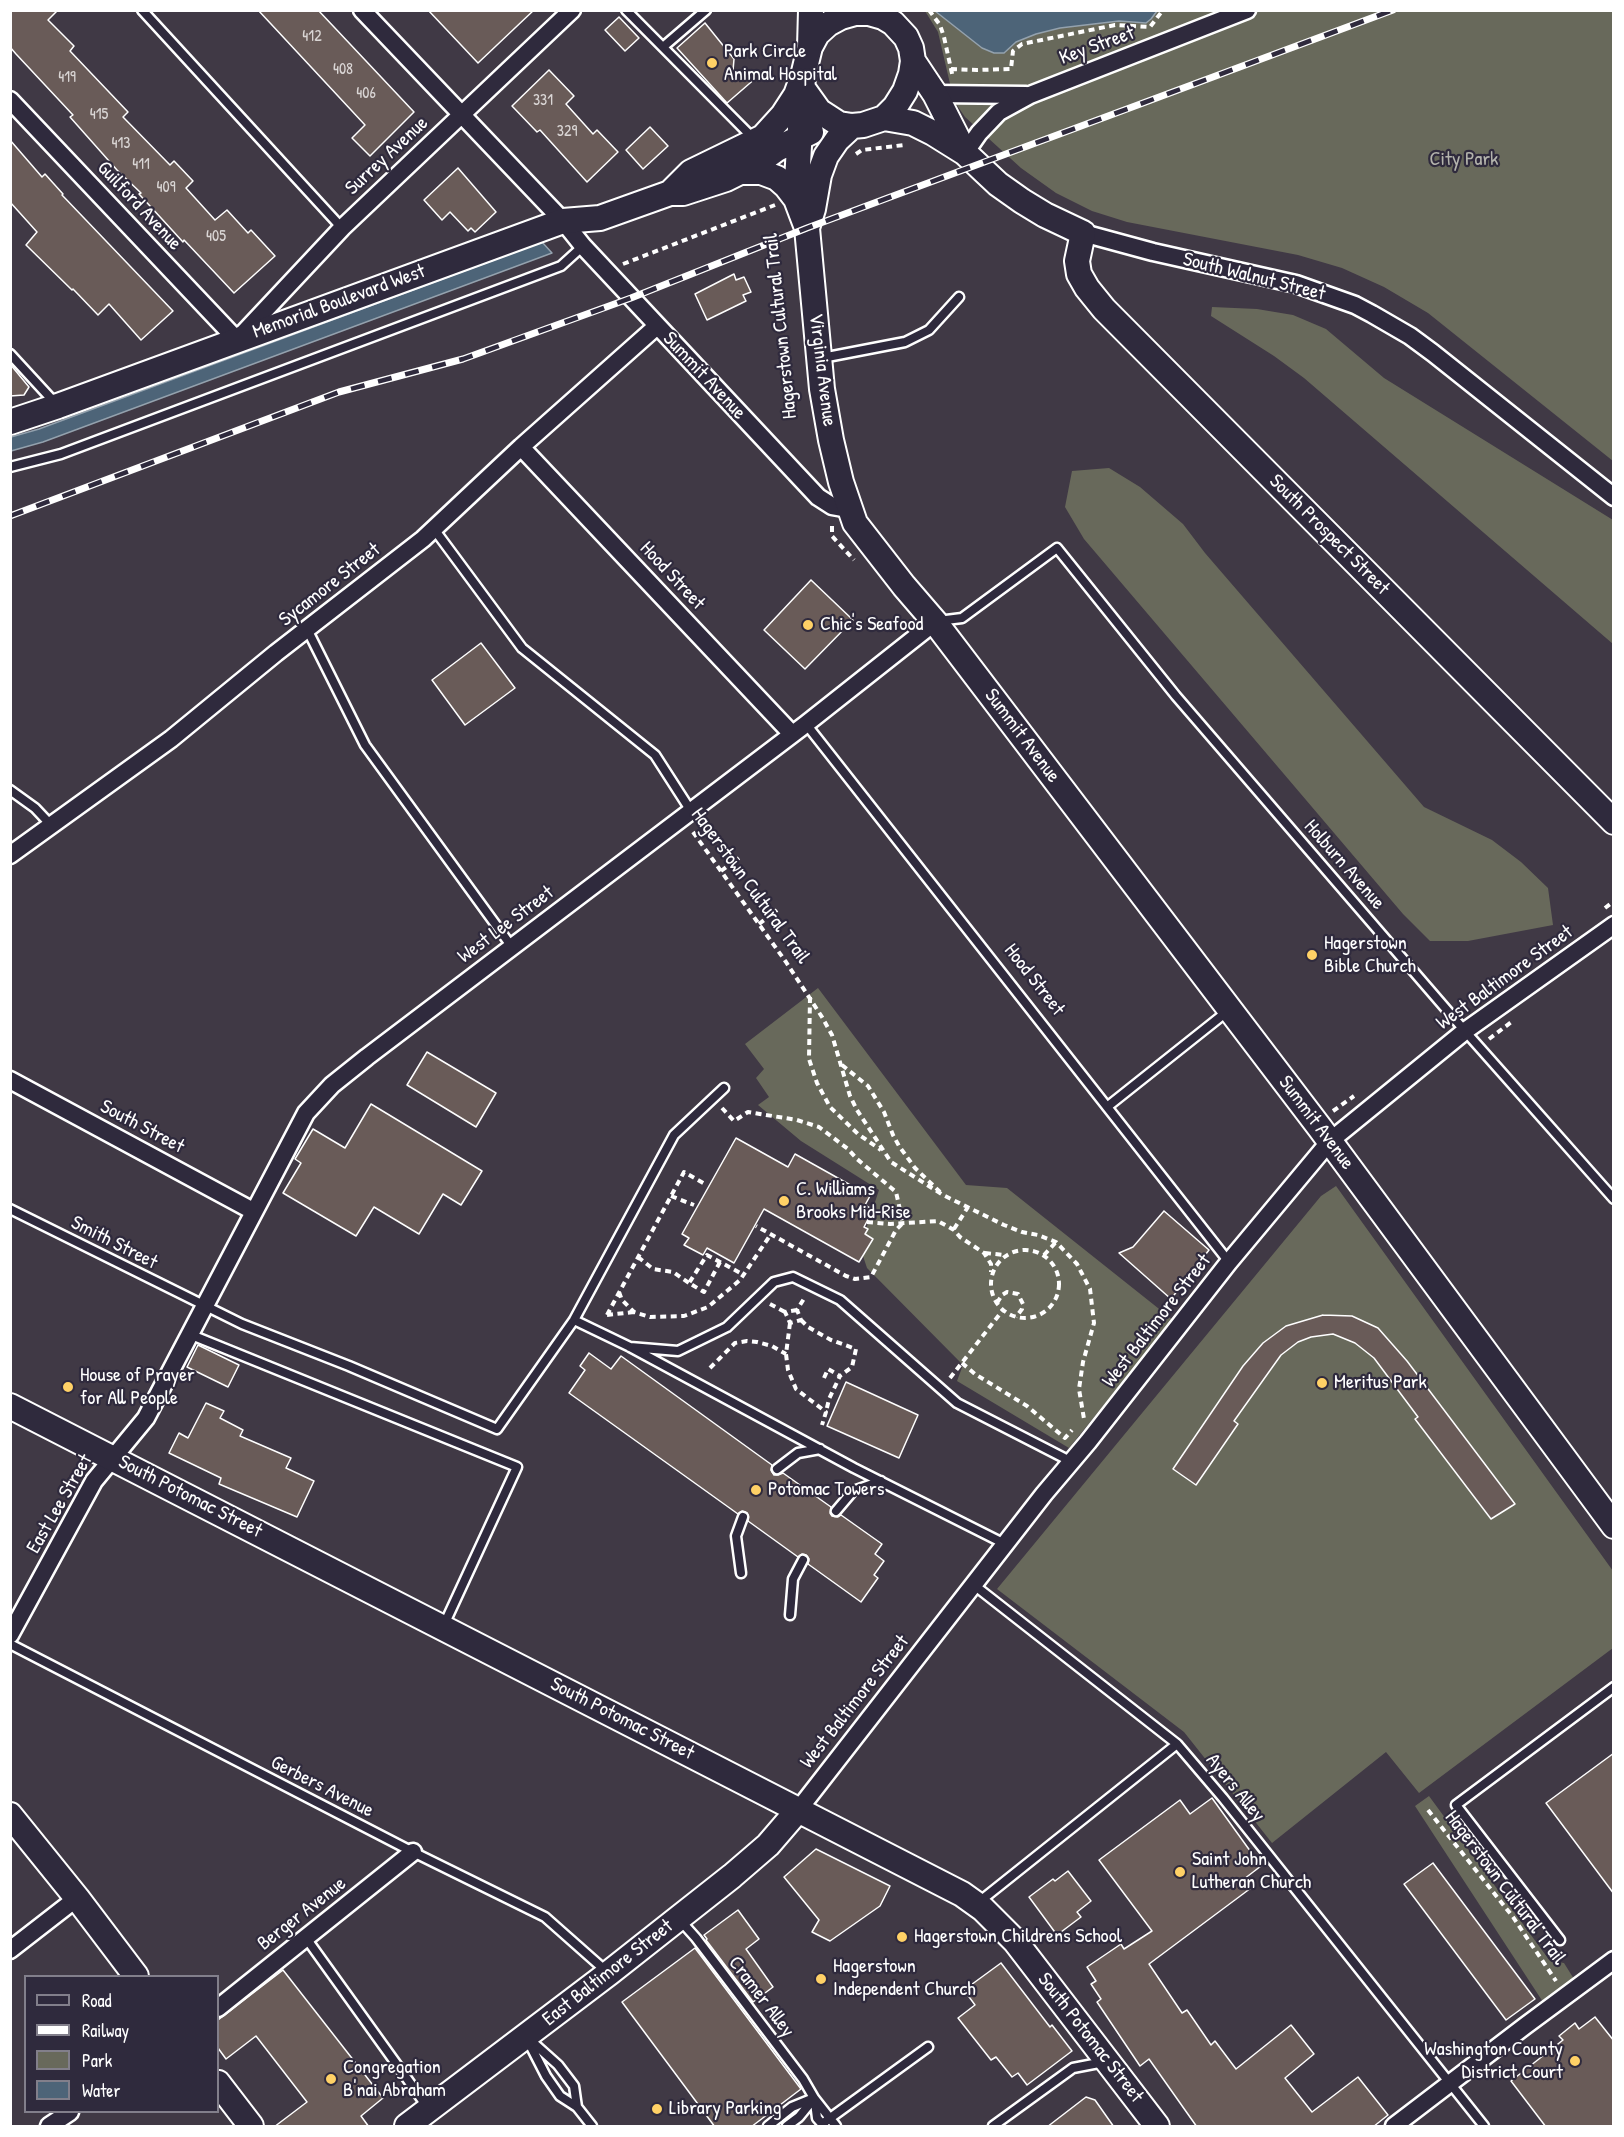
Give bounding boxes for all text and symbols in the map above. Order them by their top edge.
street label: Key Street [1056,21,1138,71]
house number: 412 [302,27,322,47]
place label: Park Circle Animal Hospital [724,40,837,87]
marker: Park Circle Animal Hospital [705,56,719,70]
house number: 408 [333,60,353,80]
house number: 419 [58,68,76,88]
house number: 406 [356,84,376,104]
house number: 331 [533,91,553,111]
house number: 415 [90,105,108,125]
street label: Surrey Avenue [341,112,433,200]
house number: 329 [557,122,577,142]
house number: 413 [112,134,130,154]
park label: City Park [1430,148,1498,172]
house number: 411 [132,155,150,175]
street label: Guilford Avenue [92,156,186,256]
house number: 409 [156,178,176,198]
house number: 405 [206,227,226,247]
street label: Hagerstown Cultural Trail [759,232,803,420]
street label: South Walnut Street [1180,248,1328,306]
street label: Memorial Boulevard West [250,260,428,344]
street label: Virginia Avenue [803,312,841,428]
street label: Summit Avenue [657,327,751,425]
street label: South Prospect Street [1264,470,1394,600]
street label: Hood Street [634,537,710,615]
street label: Sycamore Street [275,538,385,632]
place label: Chic's Seafood [820,613,923,637]
marker: Chic's Seafood [801,618,815,632]
street label: Summit Avenue [979,684,1065,788]
street label: Hagerstown Cultural Trail [685,803,815,969]
street label: Holburn Avenue [1299,815,1389,915]
street label: West Lee Street [453,881,559,969]
street label: West Baltimore Street [1432,921,1578,1035]
place label: Hagerstown Bible Church [1324,932,1416,979]
street label: Hood Street [999,939,1069,1021]
marker: Hagerstown Bible Church [1305,948,1319,962]
street label: Summit Avenue [1273,1071,1359,1175]
street label: South Street [96,1095,188,1159]
place label: C. Williams Brooks Mid‐Rise [796,1178,911,1225]
marker: C. Williams Brooks Mid‐Rise [777,1194,791,1208]
street label: Smith Street [67,1211,161,1275]
street label: West Baltimore Street [1097,1250,1217,1392]
place label: House of Prayer for All People [80,1364,195,1411]
place label: Meritus Park [1334,1371,1427,1395]
marker: Meritus Park [1315,1376,1329,1390]
marker: House of Prayer for All People [61,1380,75,1394]
street label: East Lee Street [22,1450,98,1558]
street label: South Potomac Street [114,1450,266,1544]
place label: Potomac Towers [768,1478,884,1502]
marker: Potomac Towers [749,1483,763,1497]
street label: West Baltimore Street [795,1631,915,1773]
street label: South Potomac Street [546,1672,698,1766]
street label: Ayers Alley [1200,1749,1270,1827]
street label: Gerbers Avenue [267,1751,377,1823]
street label: Hagerstown Cultural Trail [1439,1806,1571,1970]
place label: Saint John Lutheran Church [1192,1848,1311,1895]
marker: Saint John Lutheran Church [1173,1865,1187,1879]
street label: Berger Avenue [253,1872,351,1956]
street label: East Baltimore Street [538,1915,678,2031]
place label: Hagerstown Childrens School [914,1925,1122,1949]
marker: Hagerstown Childrens School [895,1930,909,1944]
street label: Cramer Alley [723,1952,799,2042]
place label: Hagerstown Independent Church [833,1955,976,2002]
street label: South Potomac Street [1032,1968,1148,2108]
marker: Hagerstown Independent Church [814,1972,828,1986]
legend [24,1975,219,2113]
text: Road [82,1988,112,2013]
text: Railway [82,2018,129,2043]
place label: Washington County District Court [1424,2038,1563,2085]
text: Park [82,2048,112,2073]
marker: Washington County District Court [1568,2054,1582,2068]
place label: Congregation B'nai Abraham [343,2056,446,2103]
marker: Congregation B'nai Abraham [324,2072,338,2086]
text: Water [82,2078,120,2103]
place label: Library Parking [669,2097,781,2121]
marker: Library Parking [650,2102,664,2116]

